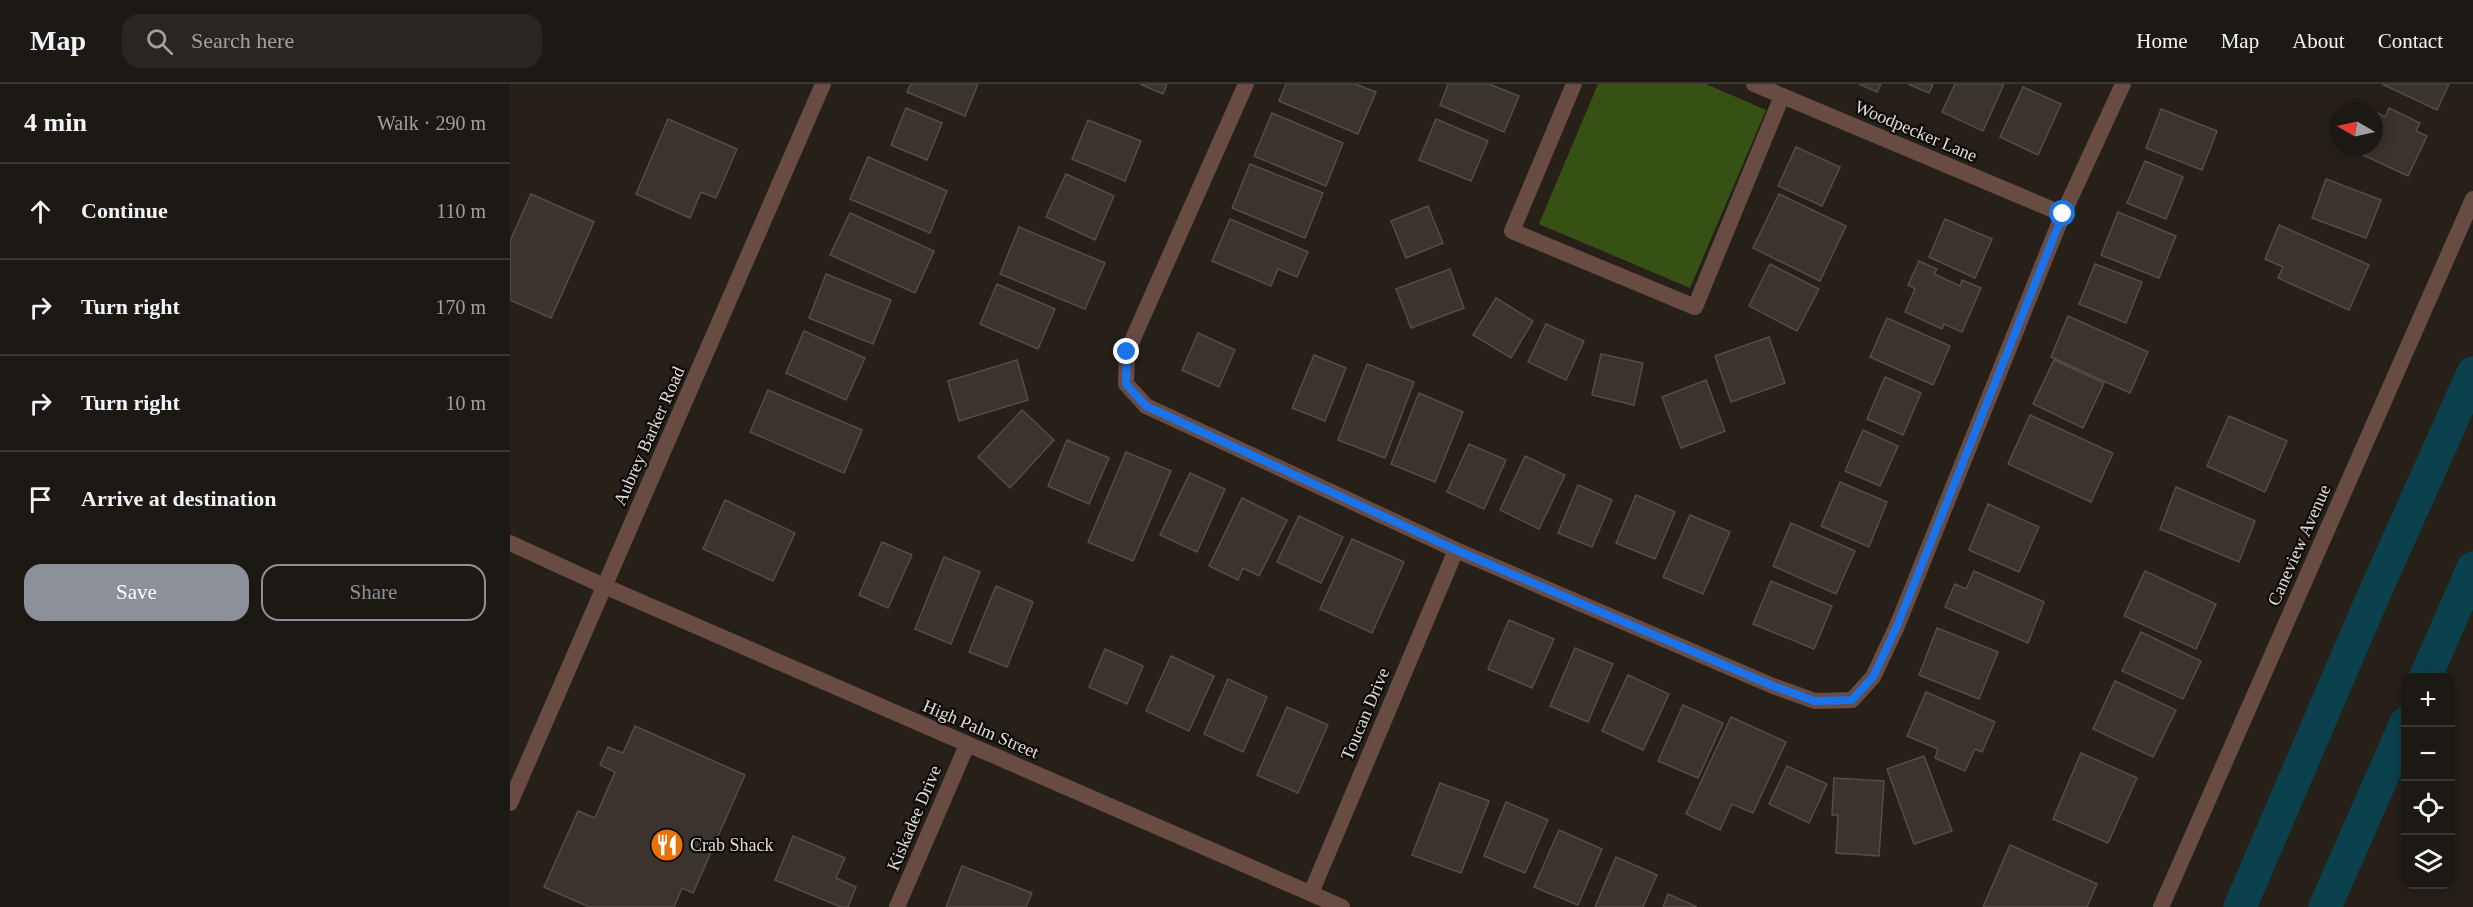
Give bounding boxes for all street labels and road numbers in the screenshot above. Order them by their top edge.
street label: Woodpecker Lane [1852,96,1980,166]
street label: Aubrey Barker Road [609,363,689,509]
street label: Caneview Avenue [2263,481,2335,609]
street label: Toucan Drive [1337,665,1393,763]
street label: High Palm Street [920,696,1042,762]
street label: Kiskadee Drive [883,762,945,874]

